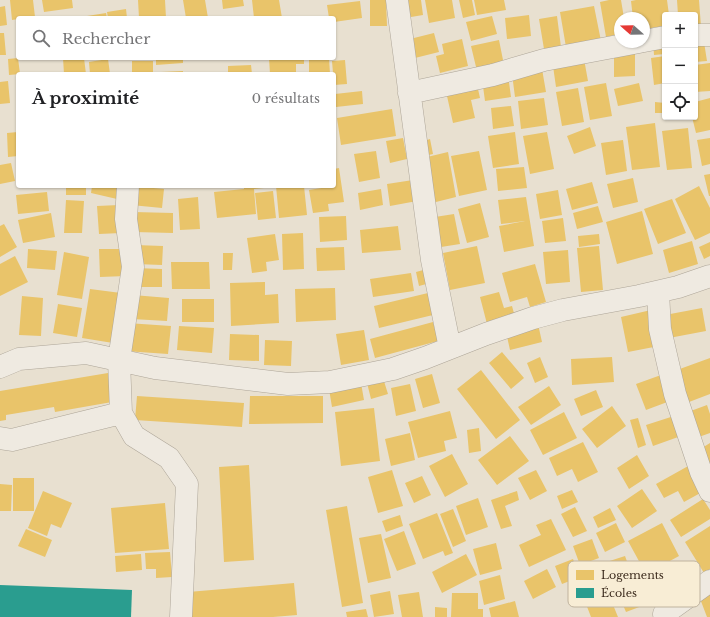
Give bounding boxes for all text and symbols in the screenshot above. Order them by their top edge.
north arrow [614,12,650,48]
map controls [662,12,698,120]
button: + [662,12,698,48]
search box [16,16,336,60]
icon: search [30,27,52,49]
text: Rechercher [62,29,150,48]
button: − [662,48,698,84]
button: locate [662,84,698,120]
text: À proximité [32,88,139,109]
text: 0 résultats [252,90,320,107]
legend [568,561,700,607]
text: Logements [601,568,664,582]
text: Écoles [601,586,637,600]

